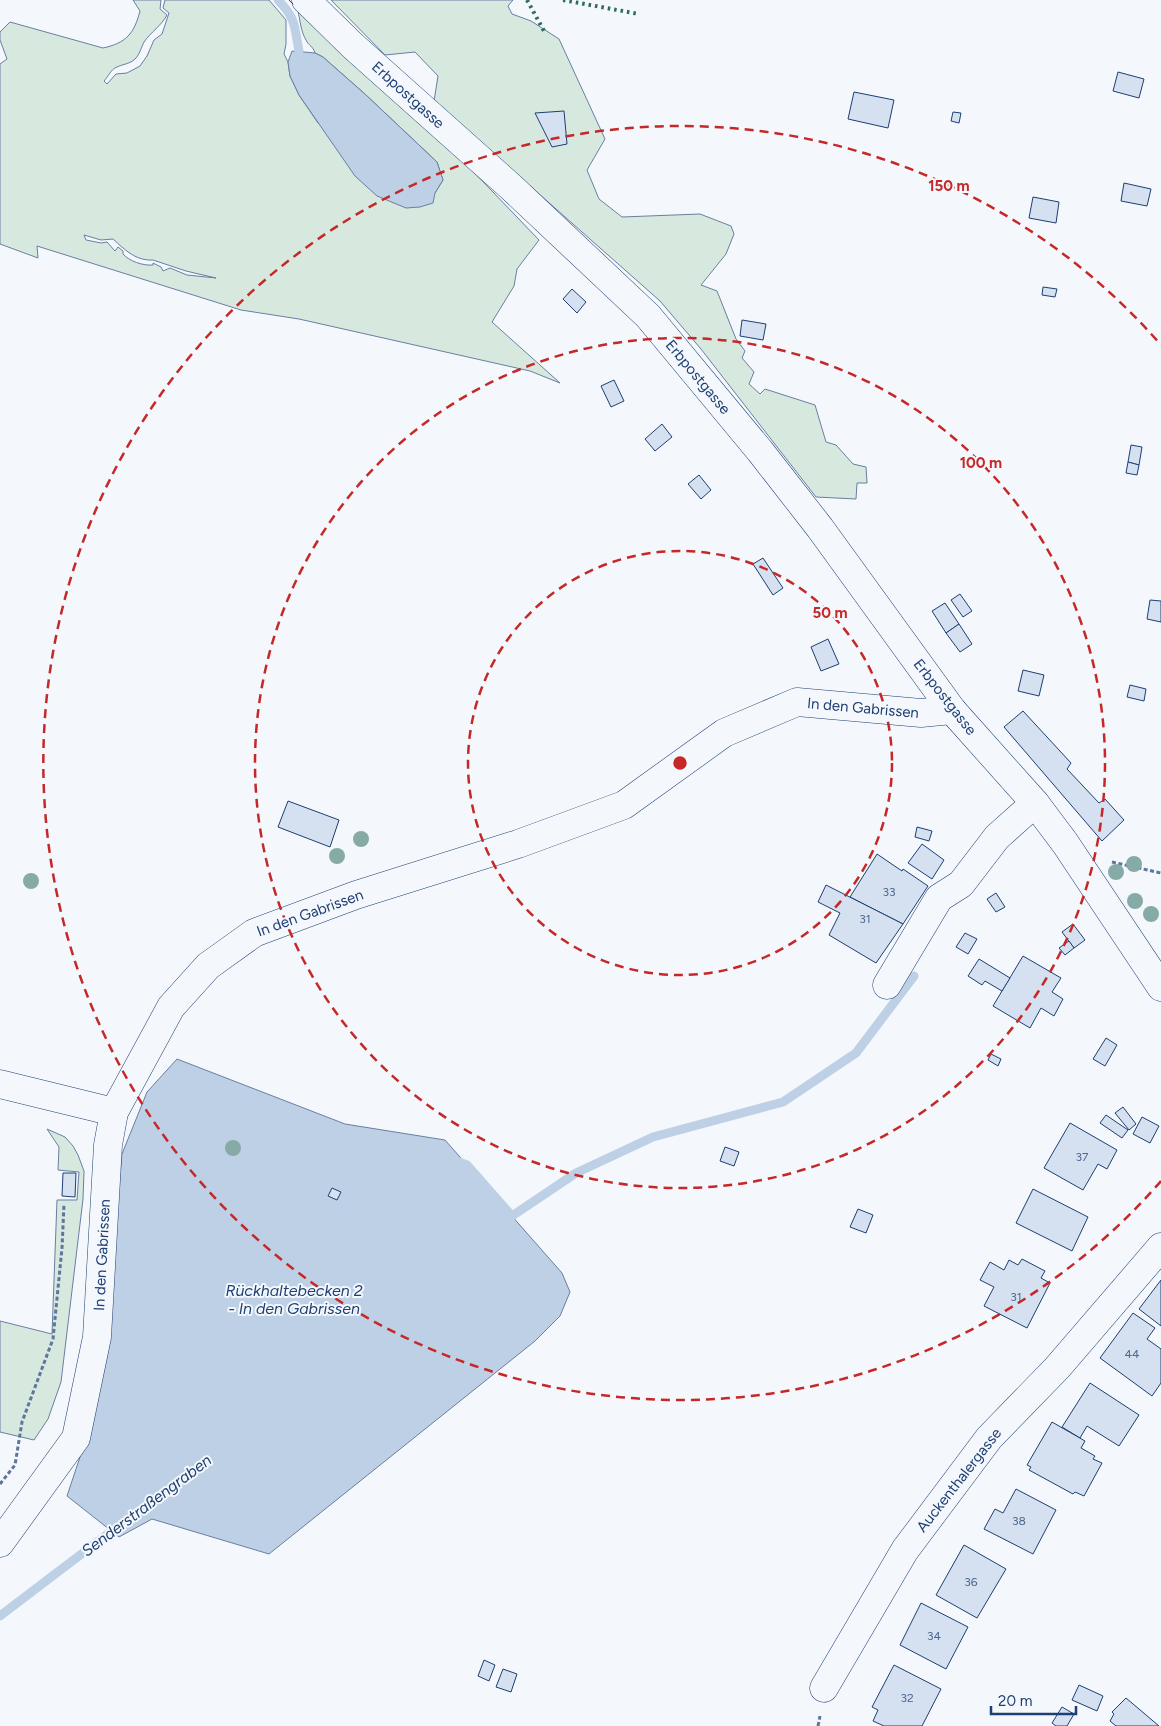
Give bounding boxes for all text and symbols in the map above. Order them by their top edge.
street label: Erbpostgasse [368,58,448,132]
text: 150 m [928,177,970,195]
street label: Erbpostgasse [662,336,734,418]
text: 100 m [960,454,1002,472]
text: 50 m [812,604,848,622]
street label: Erbpostgasse [910,655,980,739]
street label: In den Gabrissen [806,694,920,722]
centre of rings [671,754,689,772]
street label: In den Gabrissen [254,885,366,941]
house number: 33 [882,885,896,899]
house number: 31 [859,912,871,926]
house number: 37 [1076,1150,1089,1164]
street label: In den Gabrissen [90,1199,114,1311]
water label: Rückhaltebecken 2 - In den Gabrissen [225,1281,363,1318]
house number: 31 [1010,1290,1022,1304]
house number: 44 [1125,1347,1140,1361]
street label: Auckenthalergasse [913,1424,1005,1536]
water label: Senderstraßengraben [78,1450,215,1560]
house number: 38 [1012,1514,1026,1528]
house number: 36 [964,1575,978,1589]
house number: 34 [927,1629,942,1643]
scale bar [991,1684,1076,1716]
house number: 32 [900,1691,914,1705]
text: 20 m [998,1692,1032,1710]

